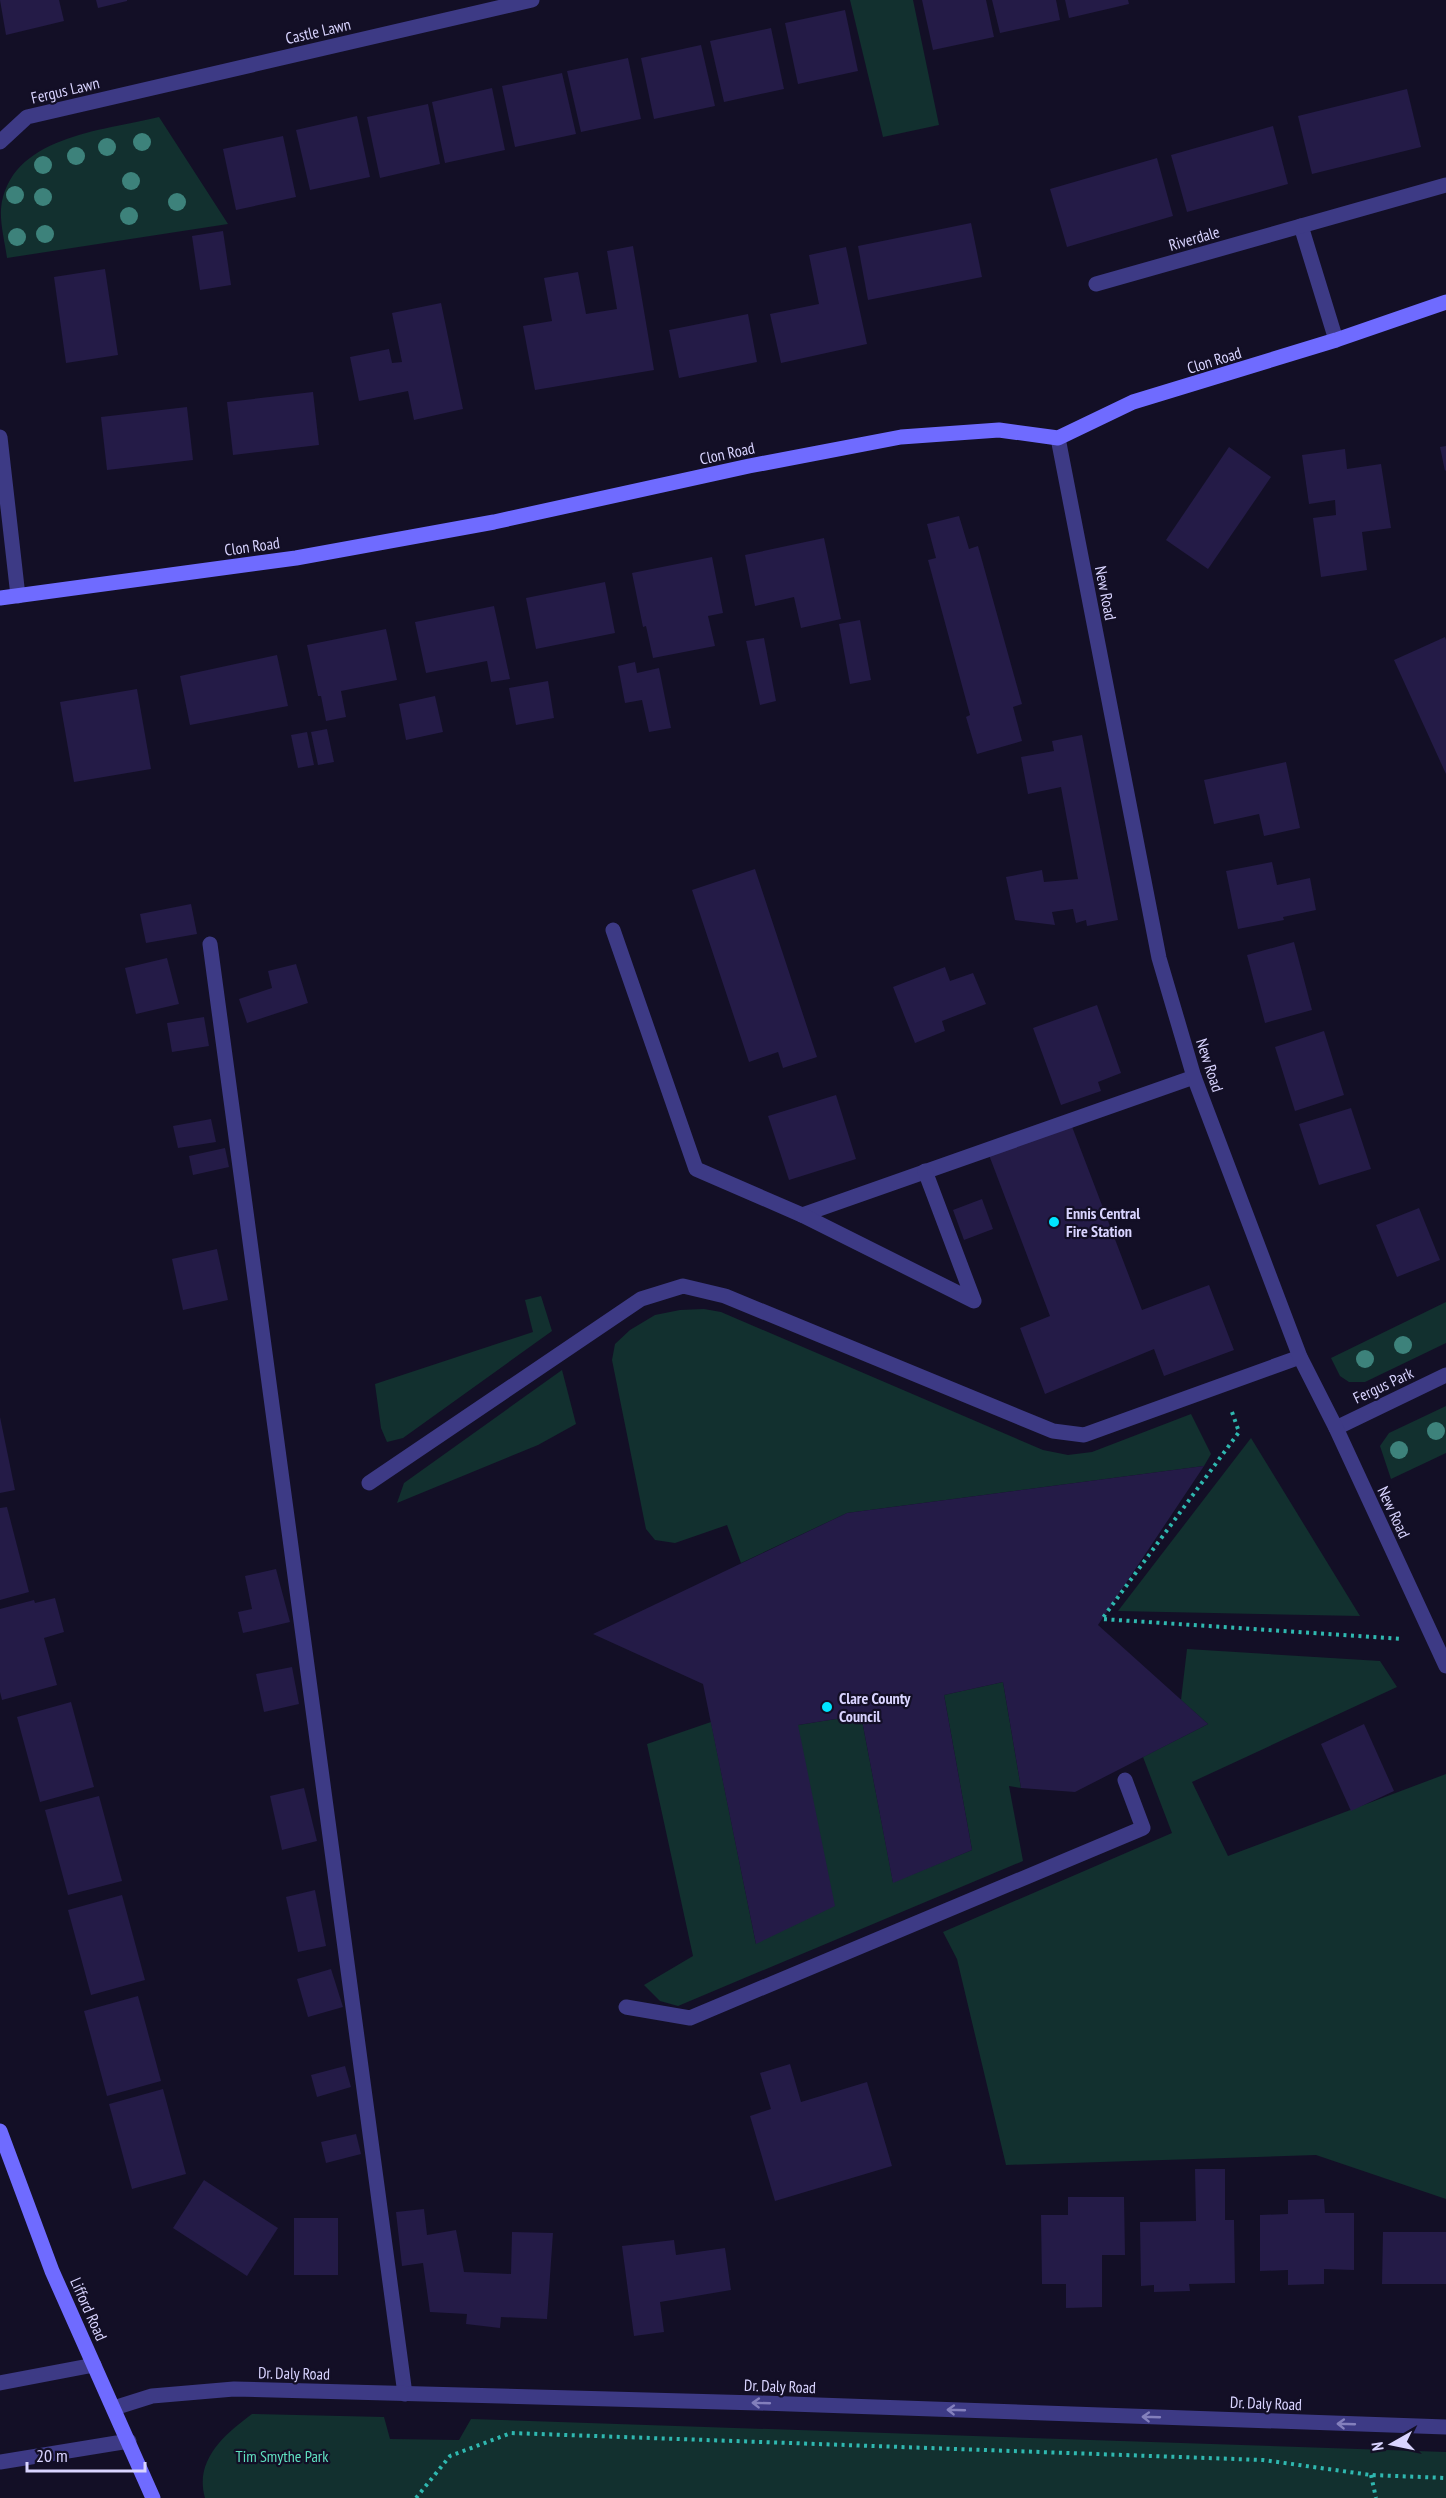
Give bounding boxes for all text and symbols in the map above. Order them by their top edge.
street label: Castle Lawn [283,14,353,48]
street label: Fergus Lawn [29,72,101,108]
street label: Riverdale [1166,221,1222,255]
street label: Clon Road [1184,342,1244,378]
street label: Clon Road [698,437,756,469]
street label: Clon Road [223,532,281,560]
street label: New Road [1091,564,1121,622]
street label: New Road [1192,1036,1228,1094]
place label: Ennis Central Fire Station [1066,1203,1140,1241]
marker: Ennis Central Fire Station [1047,1215,1061,1229]
street label: Fergus Park [1350,1362,1417,1408]
street label: New Road [1373,1483,1415,1541]
place label: Clare County Council [839,1688,911,1726]
marker: Clare County Council [820,1700,834,1714]
street label: Lifford Road [66,2274,112,2344]
street label: Dr. Daly Road [258,2362,330,2384]
street label: Dr. Daly Road [744,2375,816,2397]
street label: Dr. Daly Road [1230,2392,1302,2414]
one-way arrow [751,2397,771,2408]
one-way arrow [946,2404,966,2415]
one-way arrow [1141,2411,1161,2422]
north arrow [1362,2414,1422,2474]
one-way arrow [1336,2418,1356,2429]
scale bar [27,2435,146,2473]
text: N [1367,2441,1388,2452]
text: 20 m [36,2444,68,2467]
park label: Tim Smythe Park [236,2446,329,2466]

